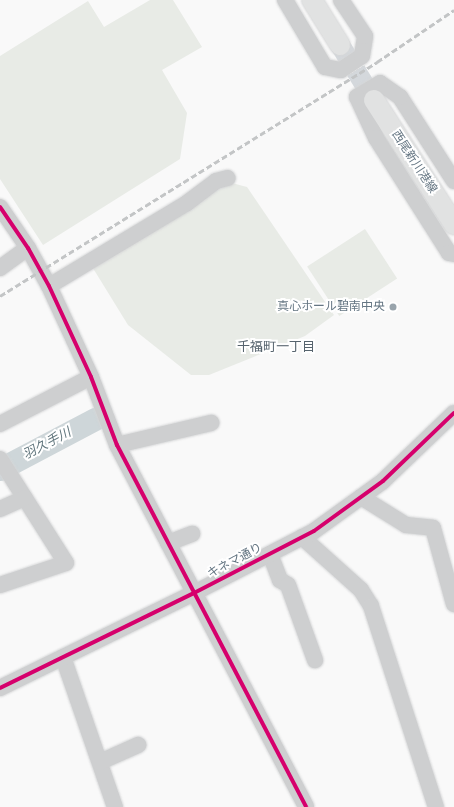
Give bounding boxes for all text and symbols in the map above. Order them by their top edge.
street label: 西尾新川港線 [388,128,440,196]
place label: 真心ホール碧南中央 [277,300,385,314]
marker: 真心ホール碧南中央 [388,302,398,312]
district label: 千福町一丁目 [237,339,315,355]
water label: 羽久手川 [20,425,74,463]
street label: キネマ通り [205,541,265,581]

